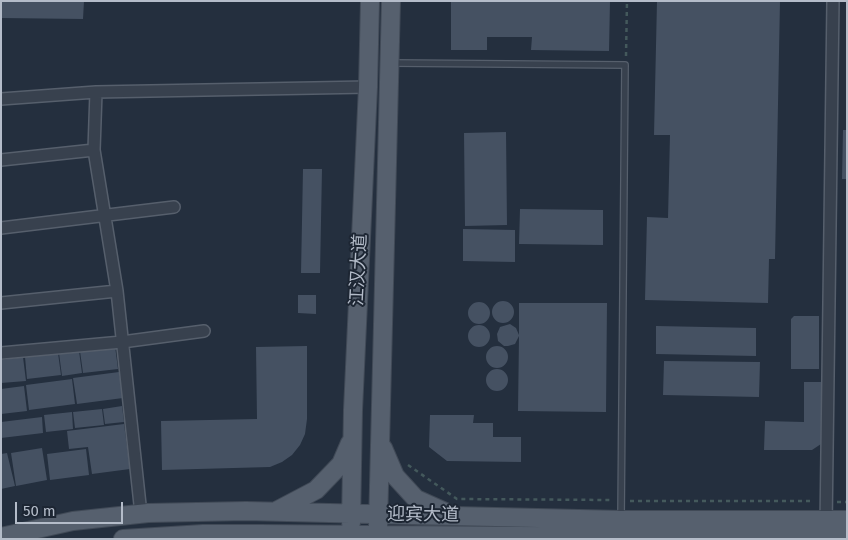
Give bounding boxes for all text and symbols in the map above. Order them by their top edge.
street label: 江汉大道 [346,233,372,307]
scale bar [18,492,125,524]
text: 50 m [23,502,56,520]
street label: 迎宾大道 [387,504,459,526]

